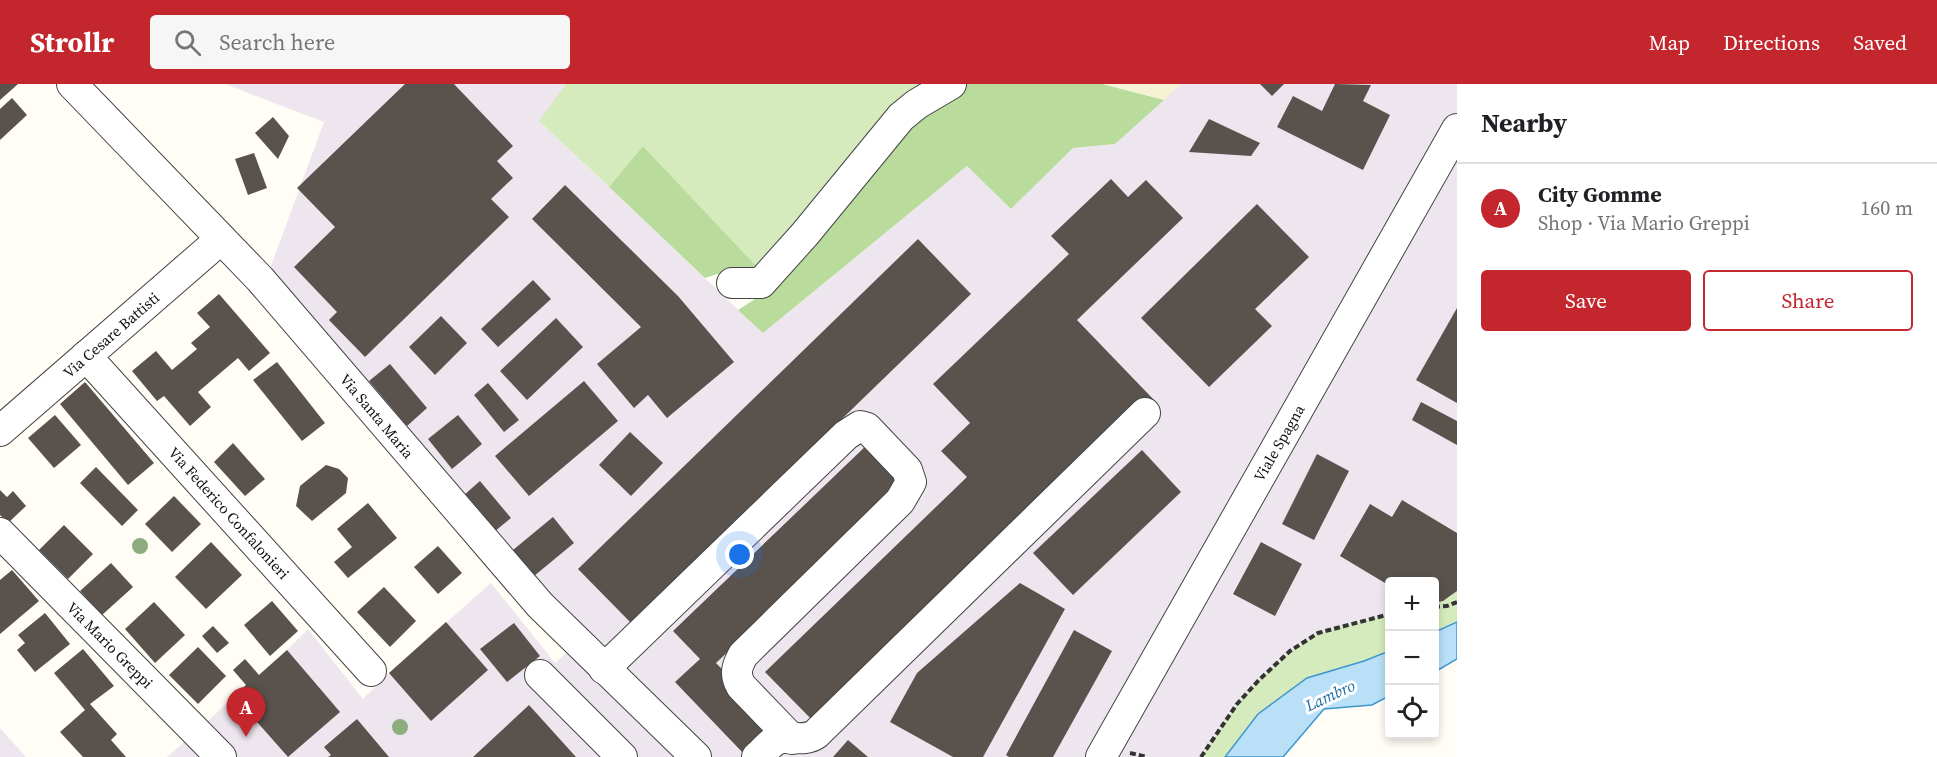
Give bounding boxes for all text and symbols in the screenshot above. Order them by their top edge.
search box [150,15,570,69]
text: Strollr [30,23,114,61]
icon: search [171,26,204,59]
text: Search here [219,27,335,57]
text: Map [1649,28,1690,57]
text: Directions [1723,28,1820,57]
text: Saved [1853,28,1907,57]
text: Nearby [1481,105,1567,141]
text: City Gomme [1538,179,1662,209]
text: A [1494,194,1507,222]
text: 160 m [1860,194,1913,222]
text: Shop · Via Mario Greppi [1538,209,1750,237]
button: Save [1481,270,1691,331]
button: Share [1703,270,1913,331]
street label: Via Cesare Battisti [58,287,164,383]
street label: Via Santa Maria [335,369,419,463]
street label: Viale Spagna [1248,400,1310,485]
street label: Via Federico Confalonieri [164,442,294,584]
your location [725,540,754,569]
map controls [1385,577,1439,739]
button: + [1385,577,1439,631]
street label: Via Mario Greppi [62,597,158,693]
button: − [1385,631,1439,685]
water label: Lambro [1301,674,1358,716]
button: locate [1385,685,1439,739]
pin: A [226,688,266,737]

